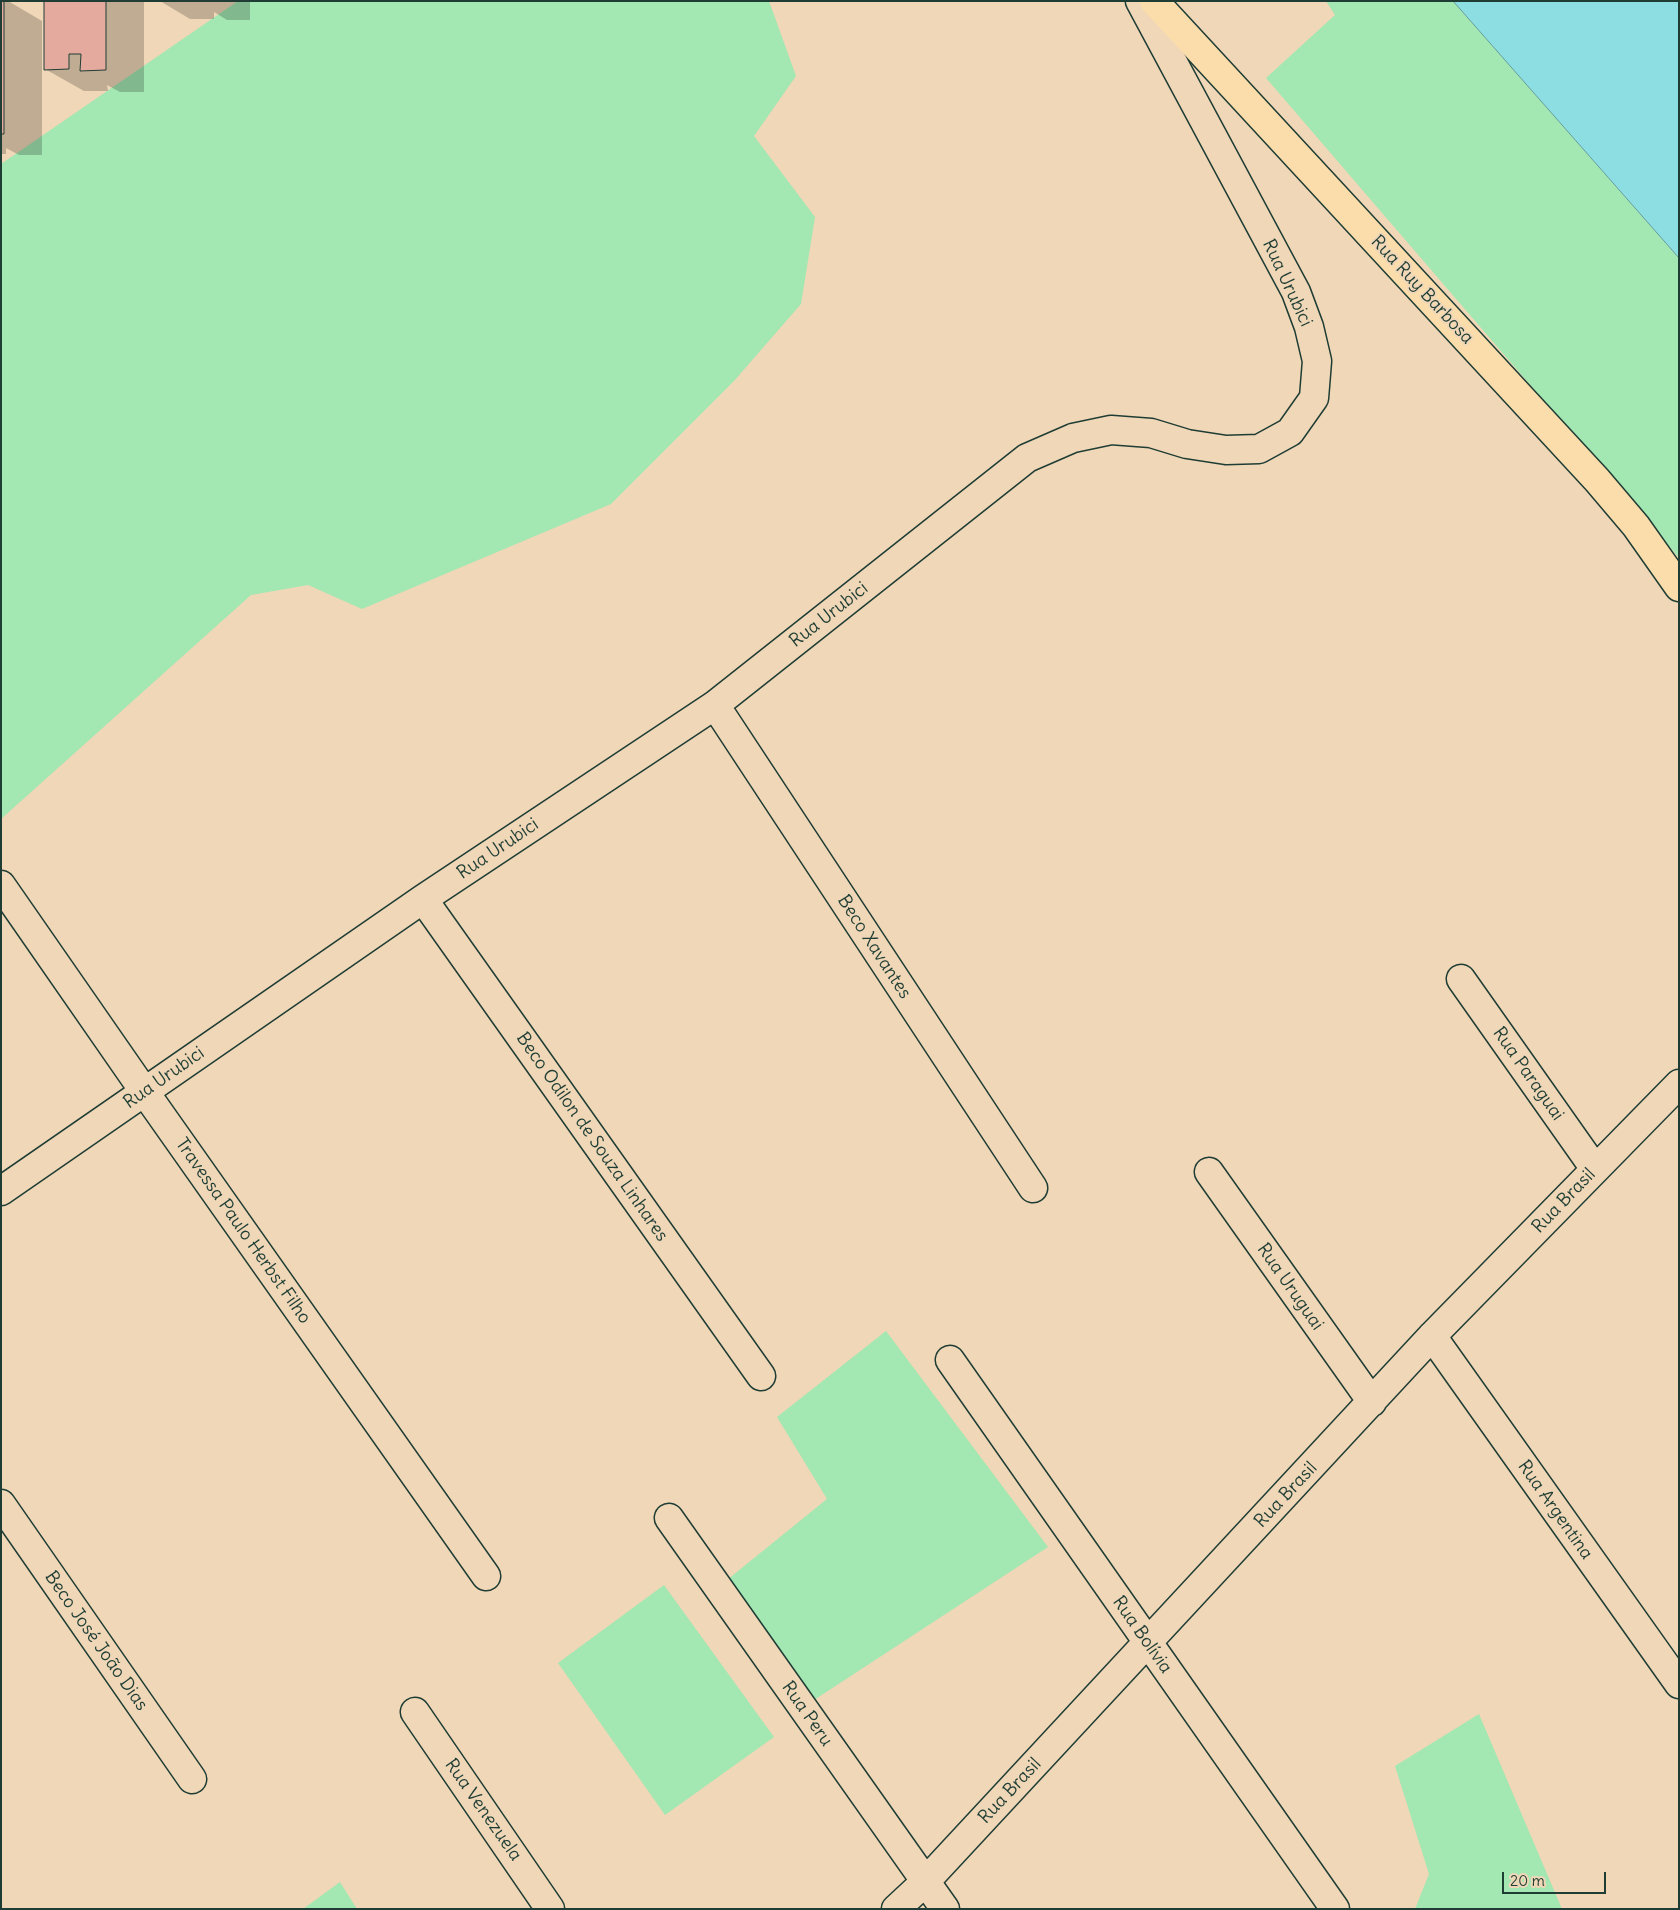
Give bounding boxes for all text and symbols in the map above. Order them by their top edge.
street label: Rua Ruy Barbosa [1366,231,1478,349]
street label: Rua Urubici [1257,236,1317,330]
street label: Rua Urubici [786,578,872,652]
street label: Rua Urubici [453,814,543,884]
street label: Beco Xavantes [832,891,916,1003]
street label: Rua Paraguai [1488,1023,1568,1125]
street label: Beco Odilon de Souza Linhares [511,1028,673,1246]
street label: Rua Urubici [120,1042,208,1114]
street label: Travessa Paulo Herbst Filho [171,1134,315,1328]
street label: Rua Brasil [1528,1164,1600,1238]
street label: Rua Uruguai [1252,1239,1328,1335]
street label: Rua Argentina [1513,1456,1597,1564]
street label: Rua Brasil [1250,1458,1322,1532]
street label: Beco José João Dias [40,1567,152,1715]
street label: Rua Bolívia [1108,1592,1176,1678]
street label: Rua Peru [777,1677,837,1751]
street label: Rua Brasil [974,1754,1046,1828]
street label: Rua Venezuela [440,1755,526,1865]
scale bar [1505,1862,1609,1894]
text: 20 m [1510,1871,1545,1890]

